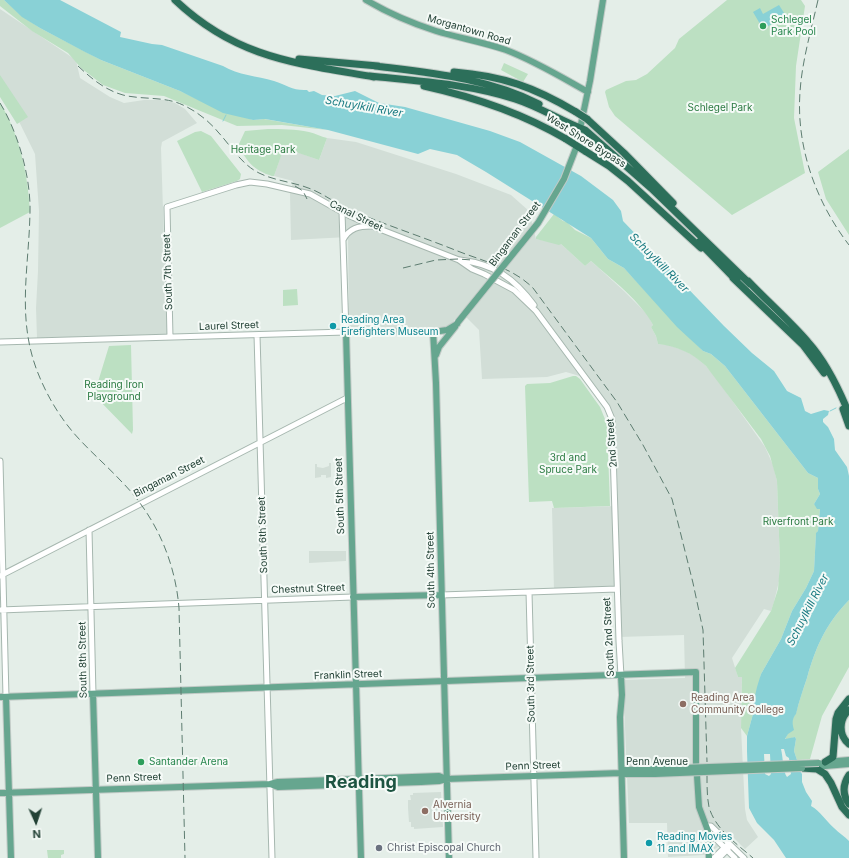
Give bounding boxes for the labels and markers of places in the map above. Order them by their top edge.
place label: Schlegel Park Pool [771,14,816,38]
marker: Schlegel Park Pool [758,21,768,31]
place label: Reading Area Firefighters Museum [341,314,439,338]
marker: Reading Area Firefighters Museum [328,321,338,331]
place label: Reading Area Community College [691,692,784,716]
marker: Reading Area Community College [678,699,688,709]
place label: Santander Arena [149,756,228,768]
marker: Santander Arena [136,757,146,767]
place label: Alvernia University [433,799,481,822]
marker: Alvernia University [420,806,430,816]
place label: Reading Movies 11 and IMAX [657,831,732,854]
marker: Reading Movies 11 and IMAX [644,838,654,848]
place label: Christ Episcopal Church [387,842,501,854]
marker: Christ Episcopal Church [374,843,384,853]

